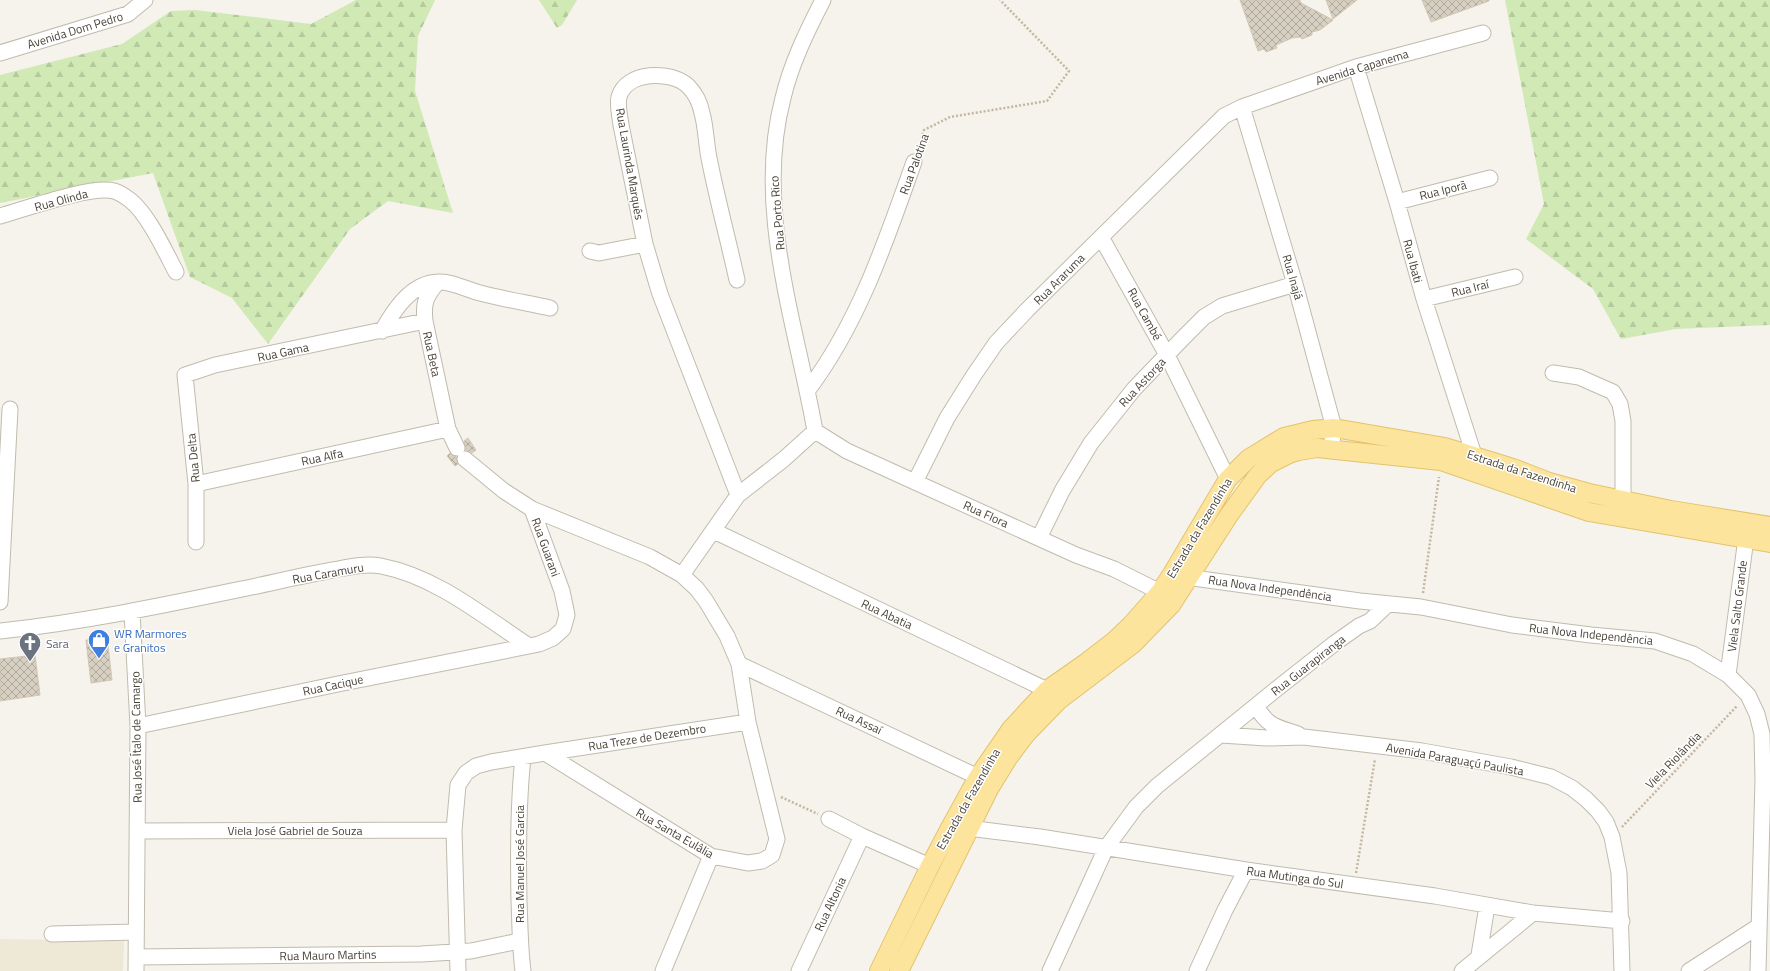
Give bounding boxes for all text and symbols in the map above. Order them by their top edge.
street label: Avenida Dom Pedro [25,6,125,54]
street label: Avenida Capanema [1313,44,1411,90]
street label: Rua Laurinda Marquês [611,107,649,222]
street label: Rua Palotina [894,131,934,197]
street label: Rua Porto Rico [764,175,790,251]
street label: Rua Iporã [1417,175,1469,205]
street label: Rua Olinda [32,184,90,216]
street label: Rua Ibati [1398,237,1428,285]
street label: Rua Araruma [1029,249,1089,309]
street label: Rua Inajá [1277,252,1309,302]
street label: Rua Iraí [1449,274,1492,302]
street label: Rua Cambé [1123,284,1167,344]
street label: Rua Beta [418,330,446,378]
street label: Rua Gama [256,337,310,367]
street label: Rua Astorga [1114,353,1170,411]
street label: Rua Delta [181,433,205,483]
street label: Rua Alfa [299,443,345,471]
street label: Estrada da Fazendinha [1465,444,1579,498]
street label: Estrada da Fazendinha [1161,474,1237,582]
street label: Rua Flora [960,496,1012,532]
street label: Rua Guarani [527,515,565,579]
street label: Rua Caramuru [291,557,365,589]
street label: Viela Salto Grande [1722,559,1752,653]
street label: Rua Nova Independência [1207,570,1333,606]
street label: Rua Abatia [858,594,916,634]
street label: Rua Nova Independência [1528,618,1654,650]
place label: WR Marmores e Granitos [114,624,187,657]
shop icon: WR Marmores e Granitos [86,627,112,660]
church icon: Sara [17,630,43,663]
street label: Rua Guarapiranga [1267,630,1349,700]
place label: Sara [46,634,69,653]
street label: Rua Cacique [301,669,365,701]
street label: Rua José Ítalo de Camargo [125,671,147,803]
street label: Rua Assaí [833,701,887,740]
street label: Rua Treze de Dezembro [587,718,707,756]
street label: Viela Riolândia [1641,727,1705,793]
street label: Avenida Paraguaçú Paulista [1385,738,1525,780]
street label: Estrada da Fazendinha [931,745,1005,853]
street label: Rua Santa Eulâlia [632,803,718,863]
street label: Rua Manuel José Garcia [510,805,529,923]
street label: Viela José Gabriel de Souza [228,821,362,840]
street label: Rua Mutinga do Sul [1245,861,1345,893]
street label: Rua Altonia [809,874,851,934]
street label: Rua Mauro Martins [279,945,377,965]

